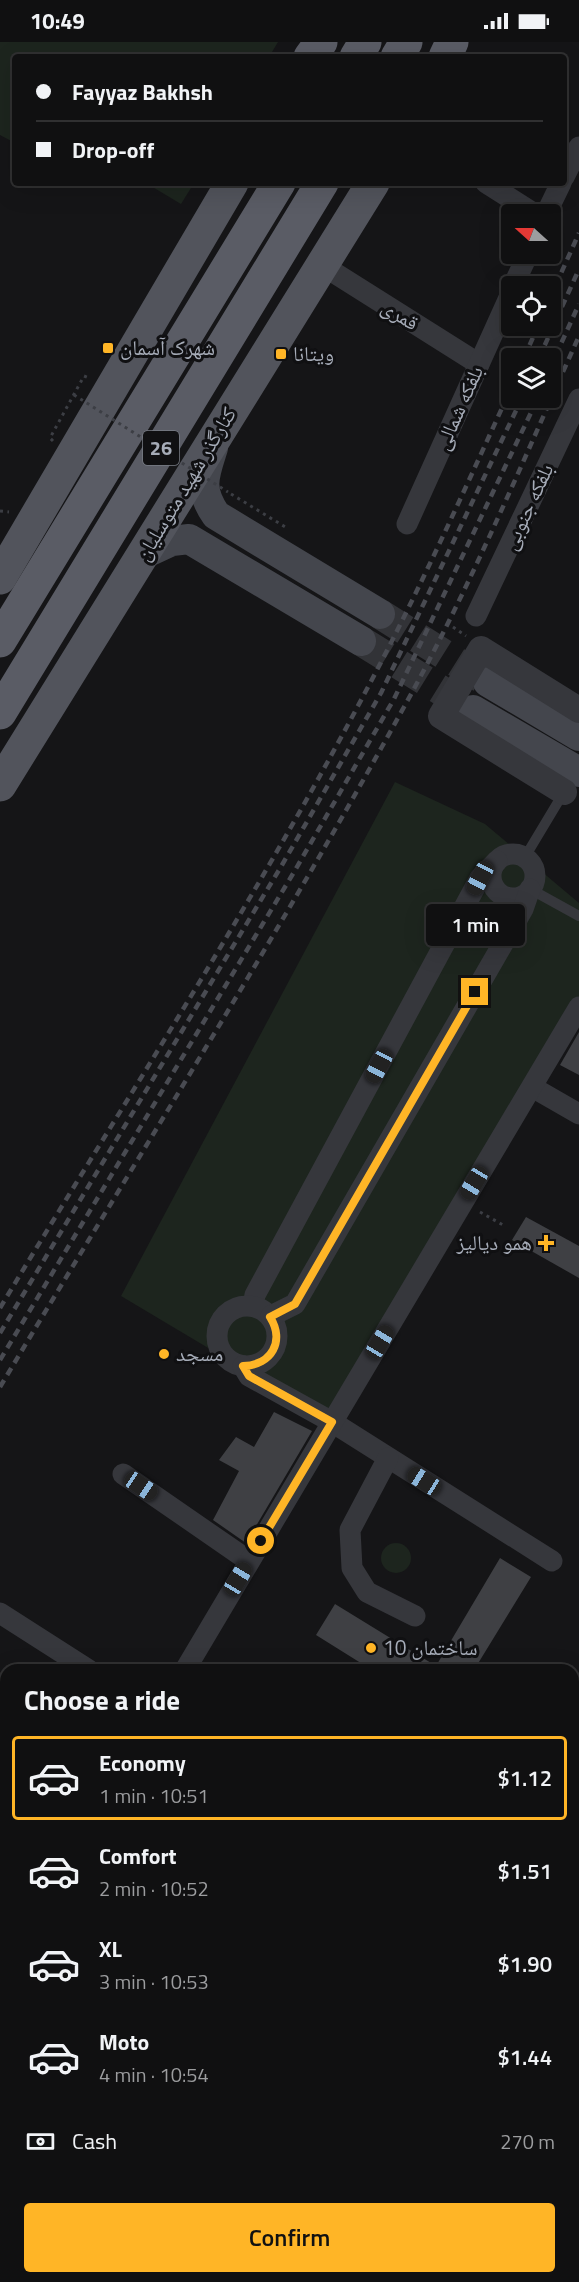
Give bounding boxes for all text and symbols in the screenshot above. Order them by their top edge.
text: 10:49 [30,4,85,38]
text: Fayyaz Bakhsh [72,75,213,109]
text: Drop-off [72,133,154,167]
north arrow [501,204,561,264]
map controls [501,204,561,408]
button: locate [501,276,561,336]
street label: قمری [376,290,426,338]
place label: شهرک آسمان [120,331,215,363]
place label: ویتانا [293,337,334,369]
marker: شهرک آسمان [101,341,115,355]
marker: ویتانا [274,347,288,361]
button: layers [501,348,561,408]
street label: بلفکه شمالی [425,360,491,455]
street label: کنارگذر شهید متوسلیان [126,400,244,567]
road number: 26 [143,431,179,465]
street label: بلفکه جنوبی [493,458,561,555]
car [464,858,496,898]
callout: 1 min [426,905,524,947]
text: 1 min [451,909,500,940]
route end [461,978,488,1005]
car [363,1046,395,1086]
car [457,1163,491,1203]
place label: همو دیالیز [456,1226,532,1258]
marker: همو دیالیز [537,1234,555,1252]
car [363,1322,397,1362]
place label: مسجد [176,1337,223,1369]
marker: مسجد [157,1347,171,1361]
car [404,1464,444,1498]
car [121,1468,161,1504]
route start [247,1527,274,1554]
car [221,1559,255,1599]
place label: ساختمان 10 [383,1631,478,1663]
marker: ساختمان 10 [364,1641,378,1655]
text: Choose a ride [24,1679,180,1720]
text: Economy [99,1746,186,1780]
icon: car [27,1751,81,1805]
text: $1.12 [497,1761,552,1795]
text: 1 min · 10:51 [99,1780,209,1811]
text: Comfort [99,1839,177,1873]
icon: car [27,1844,81,1898]
text: $1.51 [497,1854,552,1888]
text: 2 min · 10:52 [99,1873,209,1904]
text: XL [99,1932,122,1966]
icon: car [27,1937,81,1991]
text: $1.90 [497,1947,552,1981]
text: 3 min · 10:53 [99,1966,209,1997]
text: Moto [99,2025,149,2059]
icon: car [27,2030,81,2084]
text: $1.44 [497,2040,552,2074]
text: 4 min · 10:54 [99,2059,209,2090]
text: Cash [72,2124,117,2158]
icon: cash [24,2125,57,2158]
text: 270 m [500,2126,555,2157]
button: Confirm [24,2203,555,2272]

